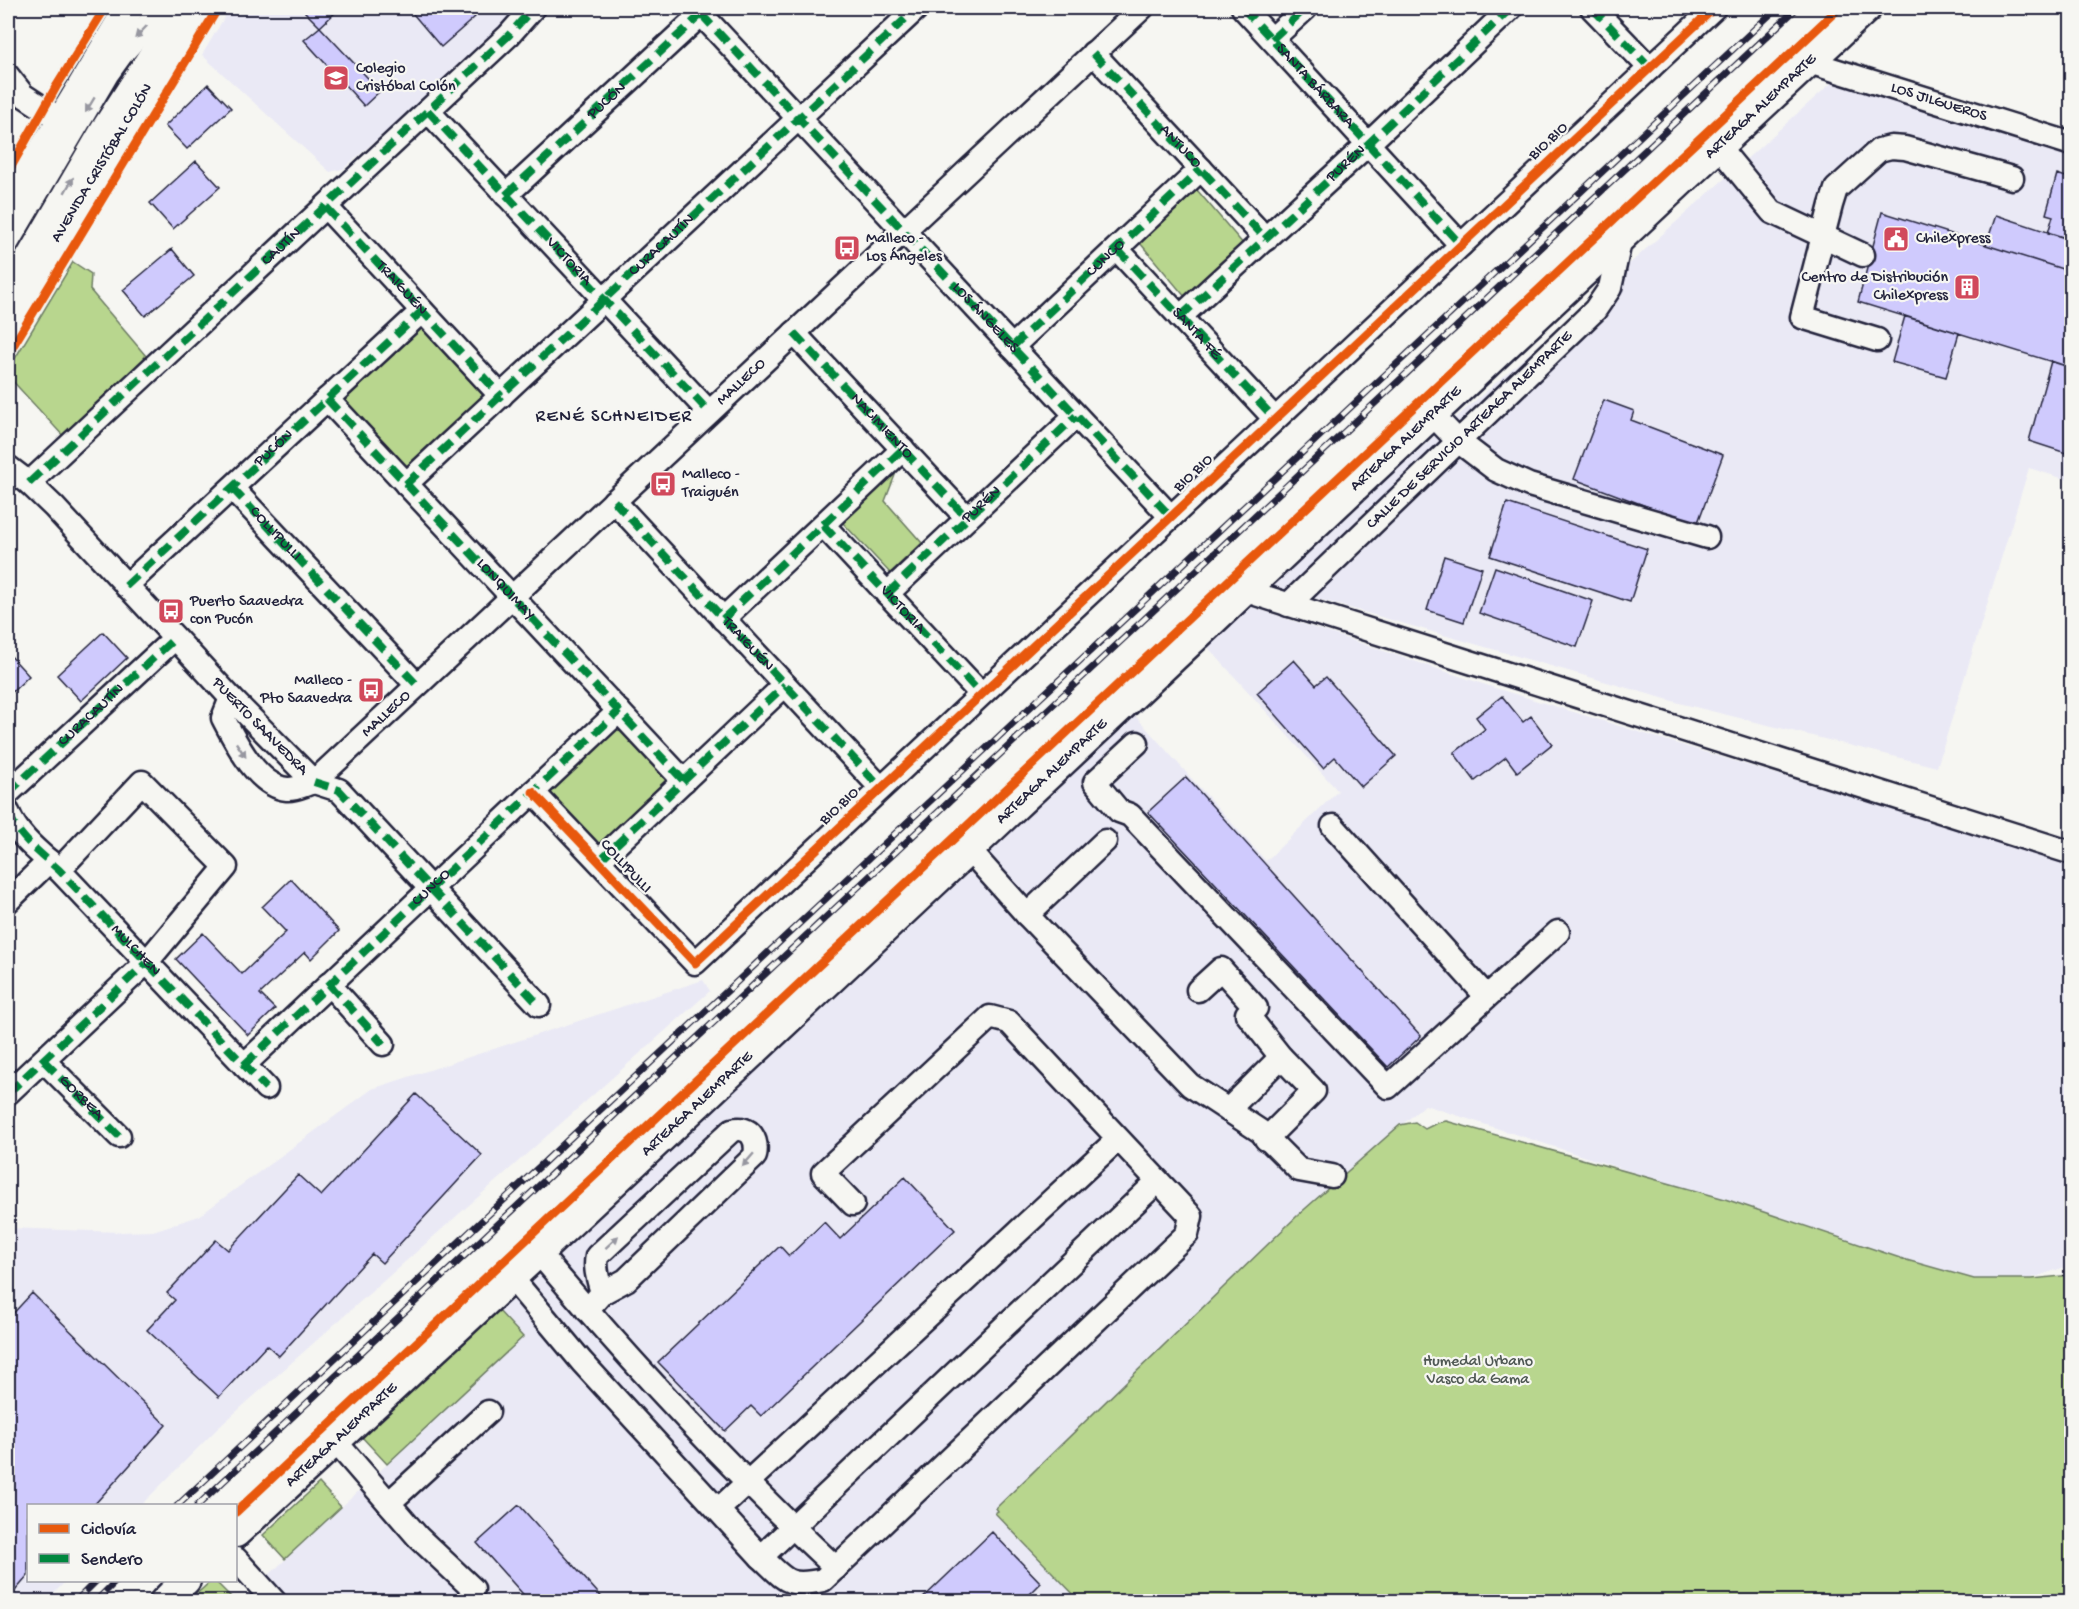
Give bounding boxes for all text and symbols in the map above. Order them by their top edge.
one-way arrow [135,24,149,38]
street label: SANTA BÁRBARA [1271,40,1359,133]
street label: ARTEAGA ALEMPARTE [1701,49,1822,163]
place label: Colegio Cristóbal Colón [356,60,456,97]
school or university icon: Colegio Cristóbal Colón [321,63,351,93]
street label: PUCÓN [583,78,631,125]
street label: LOS JILGUEROS [1888,79,1990,127]
street label: AVENIDA CRISTÓBAL COLÓN [47,80,158,246]
one-way arrow [84,97,95,113]
street label: BIO BIO [1525,119,1573,166]
street label: ANTUCO [1155,121,1206,173]
street label: PURÉN [1322,141,1370,188]
one-way arrow [64,177,75,193]
street label: CURACAUTÍN [625,210,699,281]
street label: CAUTÍN [258,224,306,270]
public building icon: Chilexpress [1881,224,1911,254]
place label: Malleco - Los Ángeles [866,230,943,267]
place label: Chilexpress [1916,230,1992,249]
street label: VICTORIA [541,233,597,291]
bus stop icon: Malleco - Los Ángeles [832,233,862,263]
street label: CUNCO [1082,235,1130,281]
street label: TRAIGUÉN [371,256,431,320]
place label: Centro de Distribución Chilexpress [1802,269,1949,306]
building icon: Centro de Distribución Chilexpress [1952,272,1982,302]
street label: LOS ÁNGELES [947,279,1023,358]
street label: SANTA FÉ [1167,304,1226,365]
street label: CALLE DE SERVICIO ARTEAGA ALEMPARTE [1363,327,1577,533]
street label: MALLECO [713,354,770,410]
street label: ARTEAGA ALEMPARTE [1346,381,1466,495]
street label: NACIMIENTO [846,389,917,464]
district label: RENÉ SCHNEIDER [536,407,692,428]
street label: PUCÓN [250,426,298,472]
street label: BIO BIO [1170,451,1218,498]
place label: Malleco - Traiguén [681,466,740,503]
bus stop icon: Malleco - Traiguén [648,469,678,499]
street label: PURÉN [957,482,1005,529]
street label: COLLIPULLI [245,503,305,565]
street label: LONQUIMAY [472,555,539,625]
street label: VICTORIA [874,581,930,639]
place label: Puerto Saavedra con Pucón [189,593,304,630]
bus stop icon: Puerto Saavedra con Pucón [156,596,186,626]
street label: TRAIGUÉN [717,613,777,676]
place label: Malleco - Pto Saavedra [259,672,353,709]
street label: PUERTO SAAVEDRA [207,673,313,781]
bus stop icon: Malleco - Pto Saavedra [356,675,386,705]
street label: CURACAUTÍN [54,680,129,751]
street label: MALLECO [358,686,415,742]
street label: ARTEAGA ALEMPARTE [992,714,1112,829]
one-way arrow [235,741,247,757]
street label: BIO BIO [816,784,864,831]
street label: COLLIPULLI [595,836,655,898]
street label: CUNCO [408,865,455,911]
street label: MULCHEN [106,921,165,980]
street label: ARTEAGA ALEMPARTE [638,1047,758,1161]
street label: GORBEA [54,1071,108,1125]
one-way arrow [742,1153,755,1168]
one-way arrow [605,1235,620,1249]
park label: Humedal Urbano Vasco da Gama [1423,1353,1533,1390]
street label: ARTEAGA ALEMPARTE [282,1378,403,1492]
legend [27,1504,237,1582]
text: Ciclovía [81,1520,137,1541]
text: Sendero [81,1550,143,1571]

